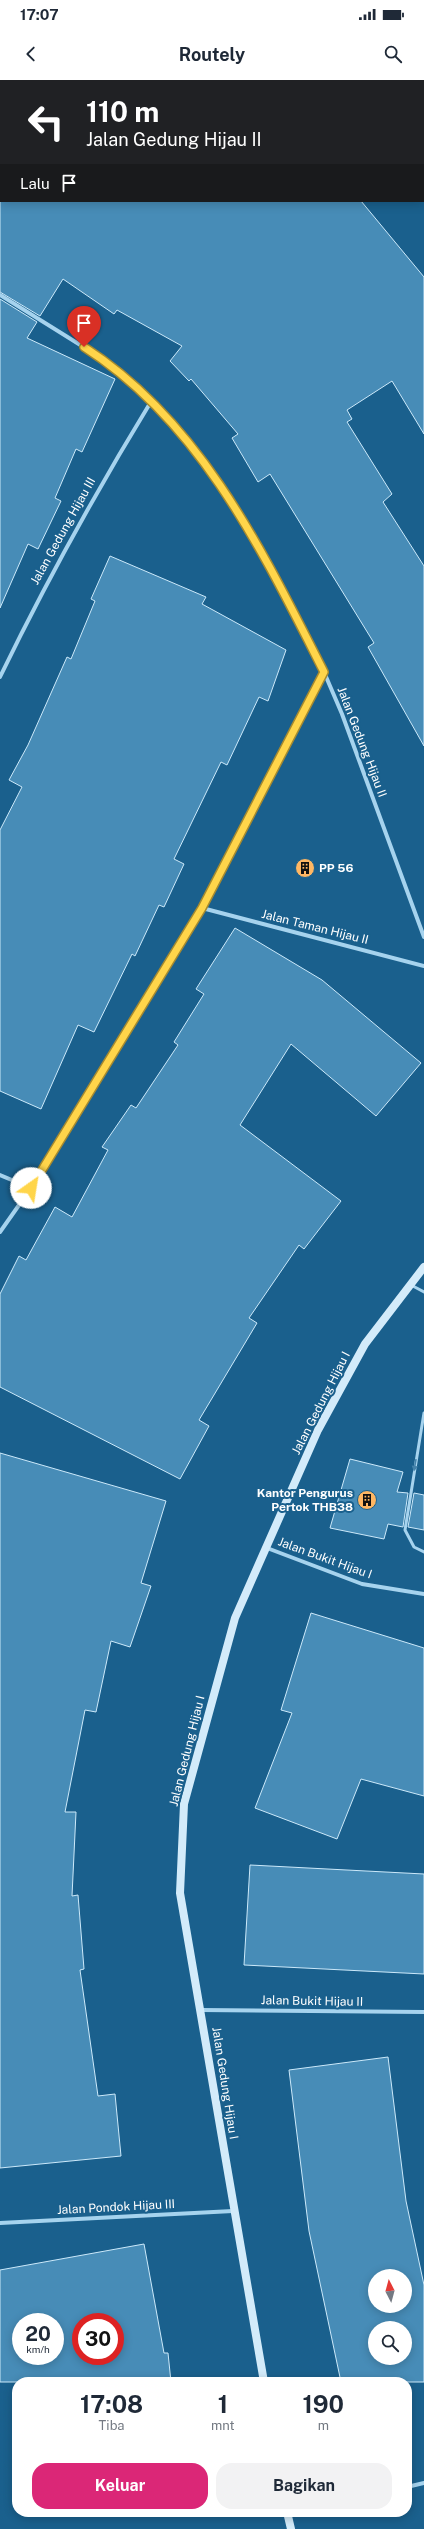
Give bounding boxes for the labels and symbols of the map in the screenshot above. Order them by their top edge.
pin [67,306,101,347]
street label: Jalan Gedung Hijau III [28,475,98,587]
street label: Jalan Gedung Hijau II [334,685,390,799]
building icon: PP 56 [294,857,316,879]
place label: PP 56 [319,861,353,875]
street label: Jalan Taman Hijau II [260,907,370,947]
position arrow [10,1167,52,1209]
street label: Jalan Gedung Hijau I [289,1349,353,1457]
one-way arrow [412,1459,418,1471]
place label: Kantor Pengurus Pertok THB38 [257,1486,353,1514]
building icon: Kantor Pengurus Pertok THB38 [356,1489,378,1511]
street label: Jalan Bukit Hijau I [276,1534,374,1582]
street label: Jalan Gedung Hijau I [166,1694,208,1808]
street label: Jalan Bukit Hijau II [261,1993,363,2009]
street label: Jalan Gedung Hijau I [209,2026,241,2140]
street label: Jalan Pondok Hijau III [57,2197,175,2217]
north arrow [368,2269,412,2313]
speed limit sign: 30 [72,2313,124,2365]

